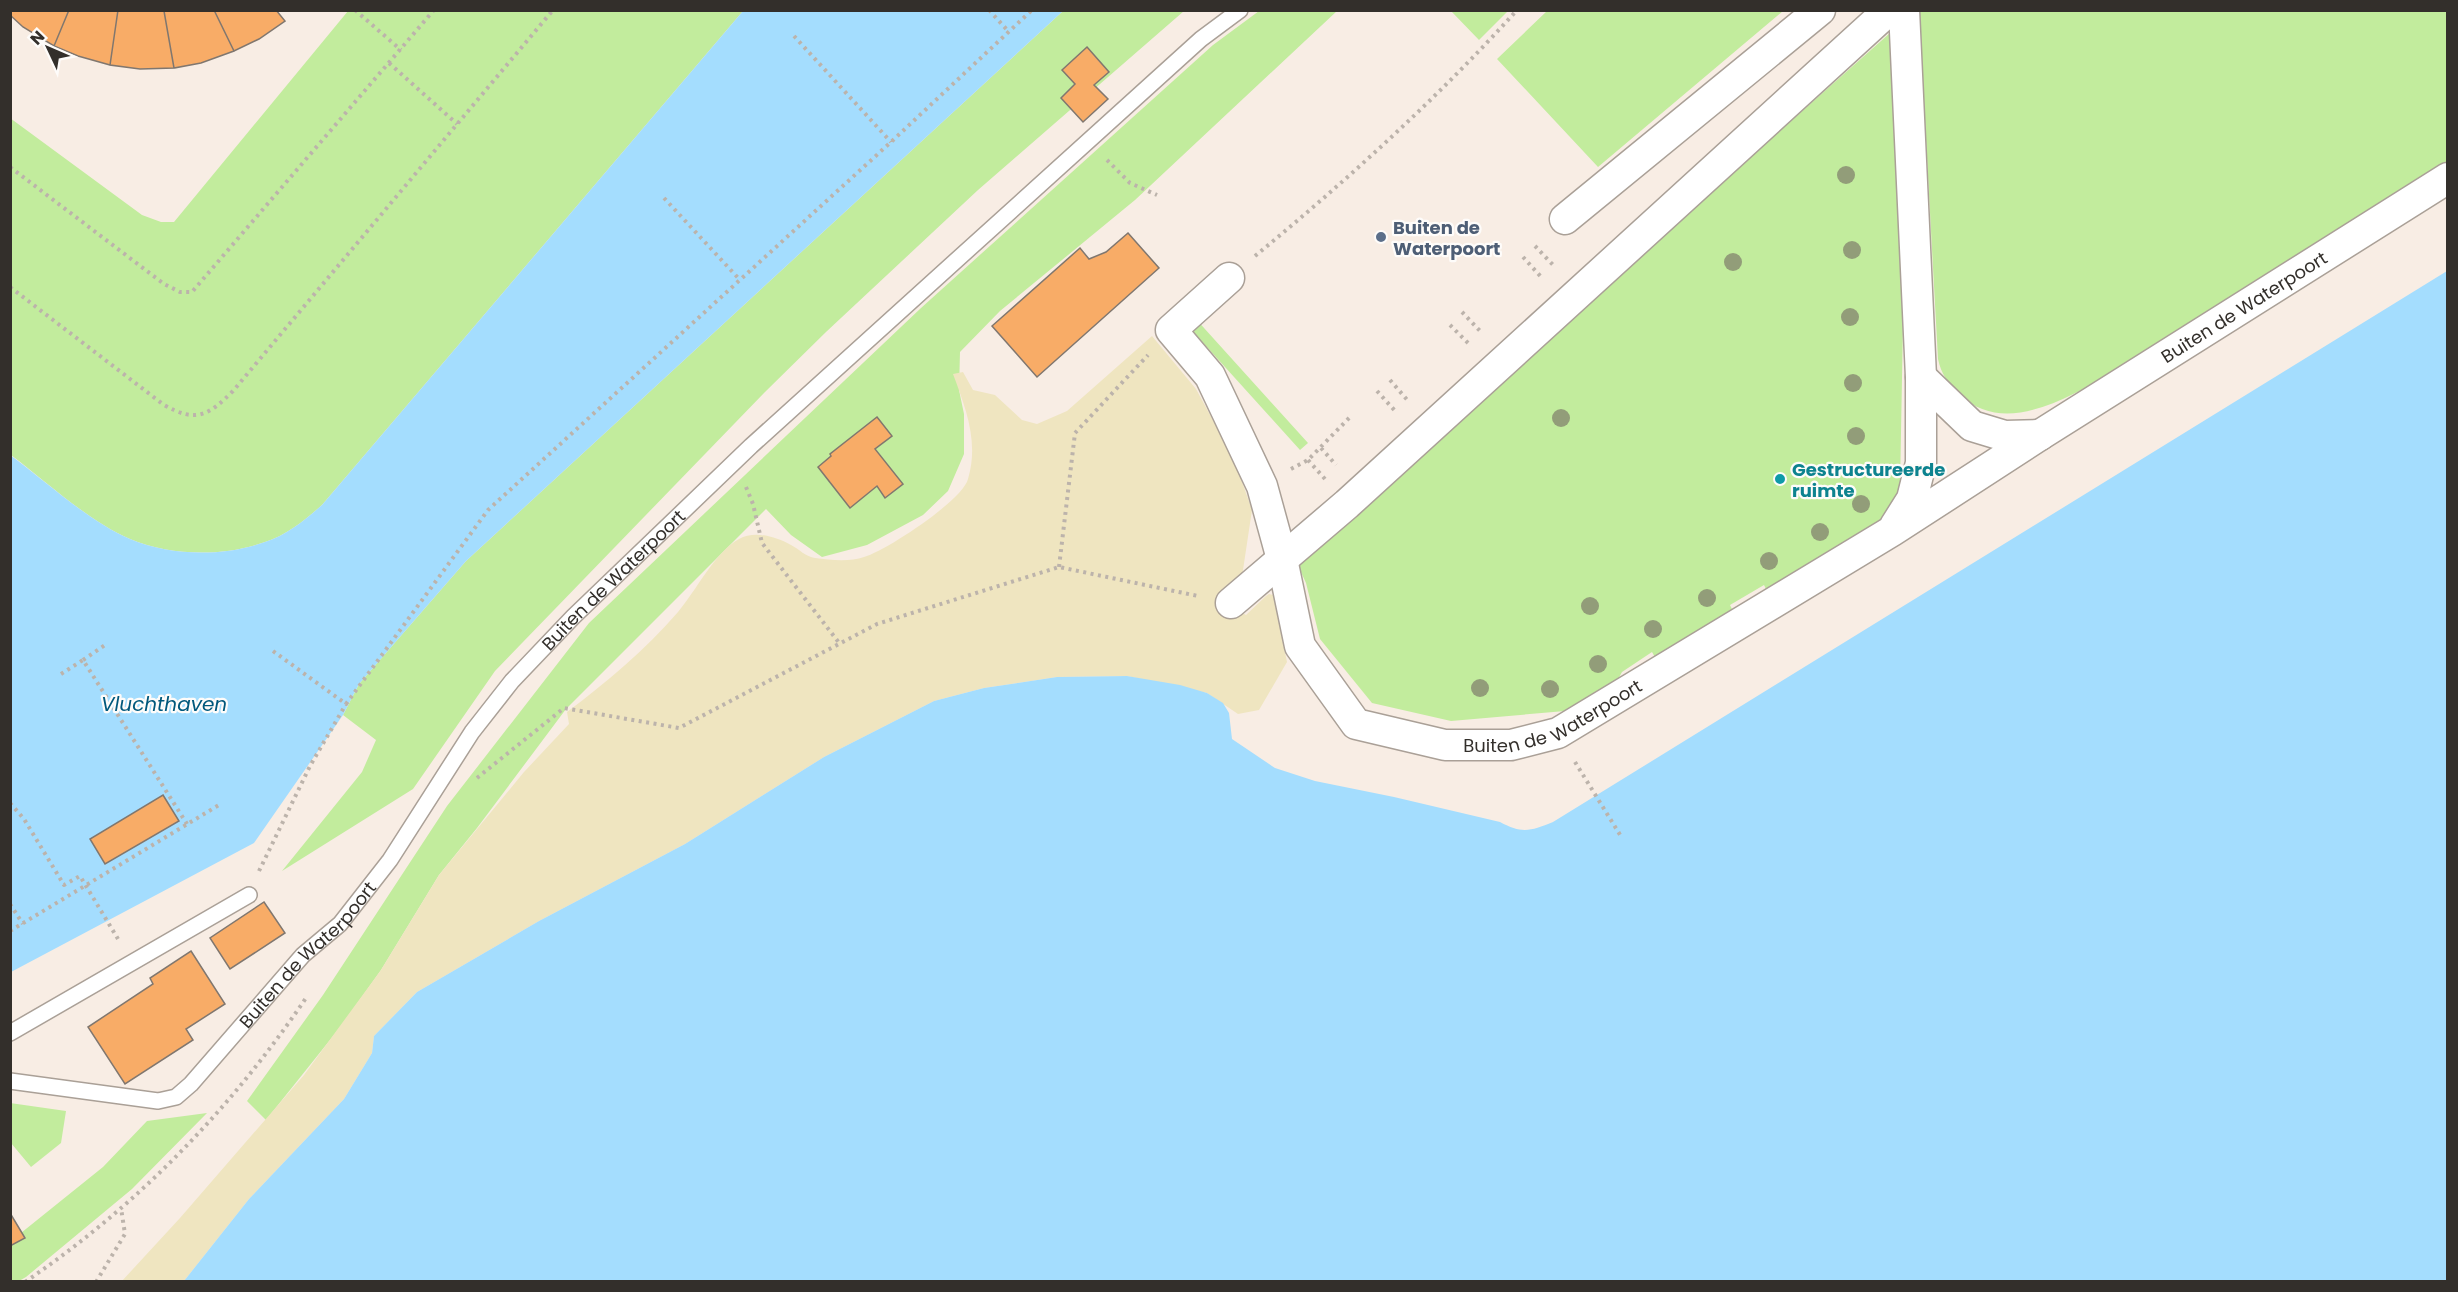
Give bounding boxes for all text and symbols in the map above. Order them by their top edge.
north arrow [18,18,78,78]
text: N [25,26,50,50]
place label: Buiten de Waterpoort [1393,215,1500,261]
marker: Buiten de Waterpoort [1374,230,1388,244]
street label: Buiten de Waterpoort [2156,245,2332,368]
place label: Gestructureerde ruimte [1792,457,1945,503]
marker: Gestructureerde ruimte [1773,472,1787,486]
street label: Buiten de Waterpoort [536,504,690,655]
street label: Buiten de Waterpoort [1463,673,1646,758]
water label: Vluchthaven [101,690,227,718]
street label: Buiten de Waterpoort [233,876,381,1033]

